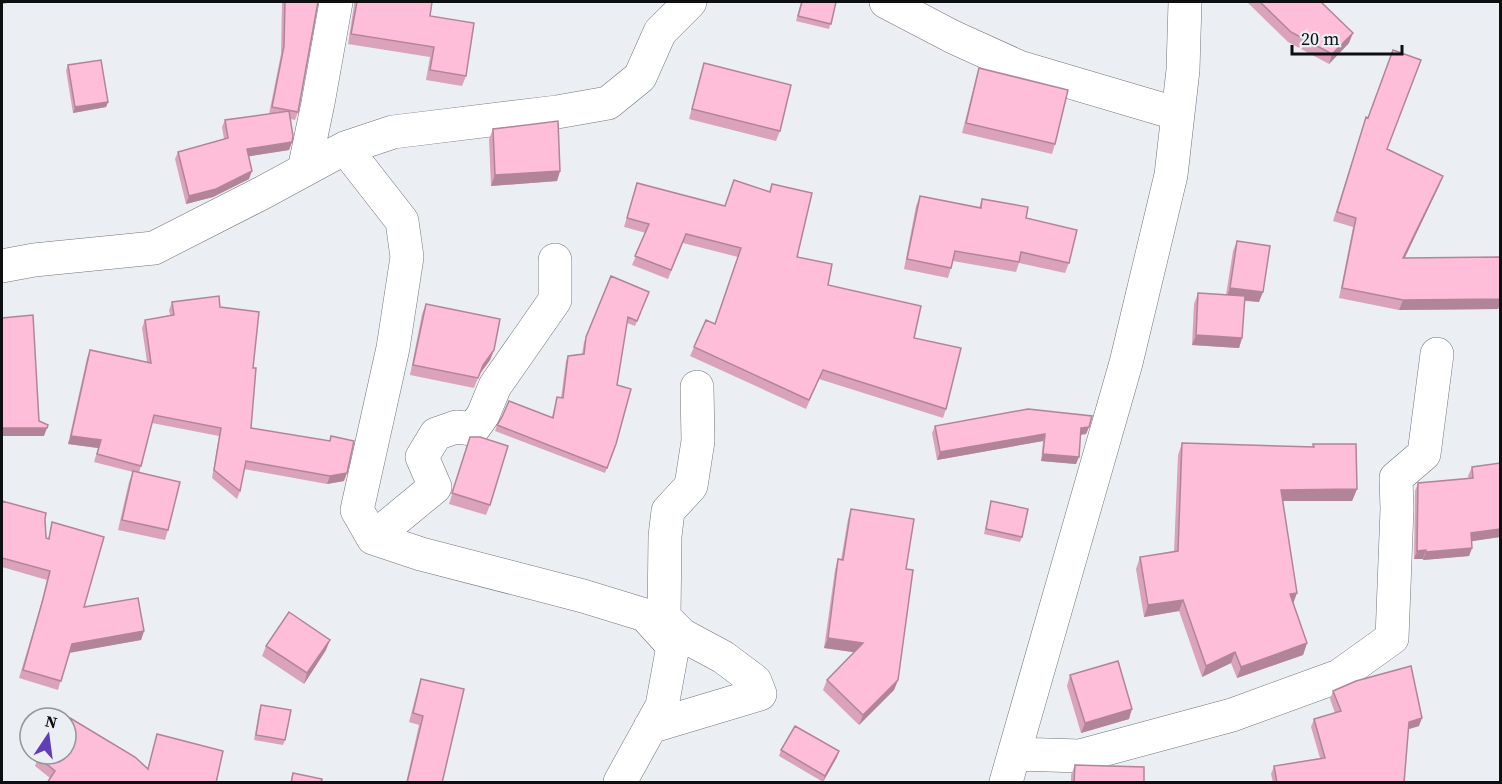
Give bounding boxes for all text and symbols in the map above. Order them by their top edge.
scale bar [1292,18,1402,56]
text: 20 m [1301,26,1339,51]
north arrow [18,706,78,766]
text: N [43,709,60,733]

